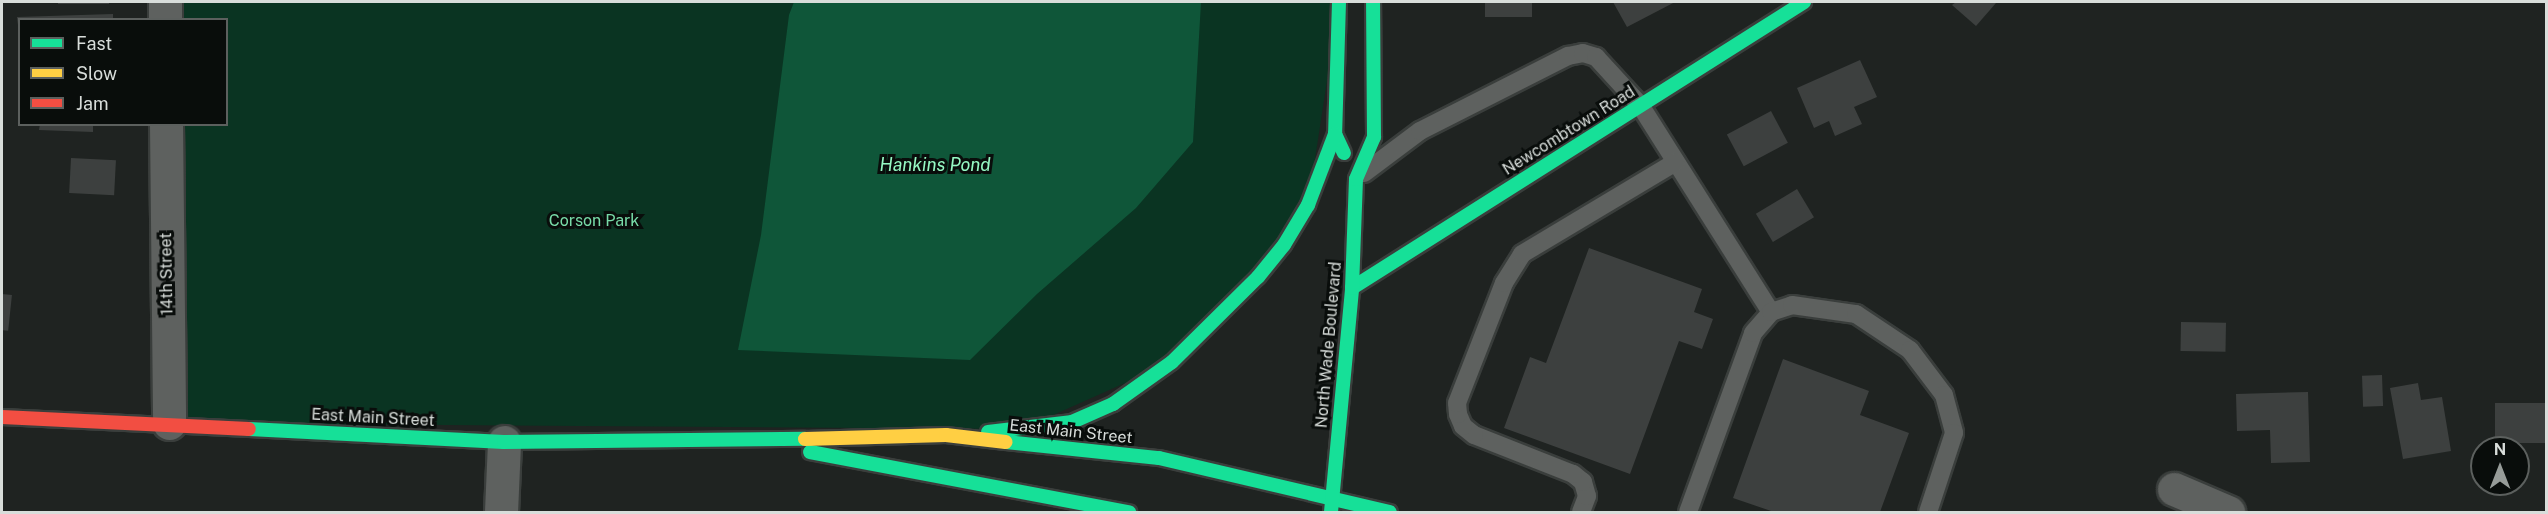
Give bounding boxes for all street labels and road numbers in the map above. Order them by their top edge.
street label: Newcombtown Road [1499,82,1639,180]
street label: 14th Street [157,233,177,315]
street label: North Wade Boulevard [1312,261,1346,429]
street label: East Main Street [311,405,435,431]
street label: East Main Street [1009,416,1133,448]

